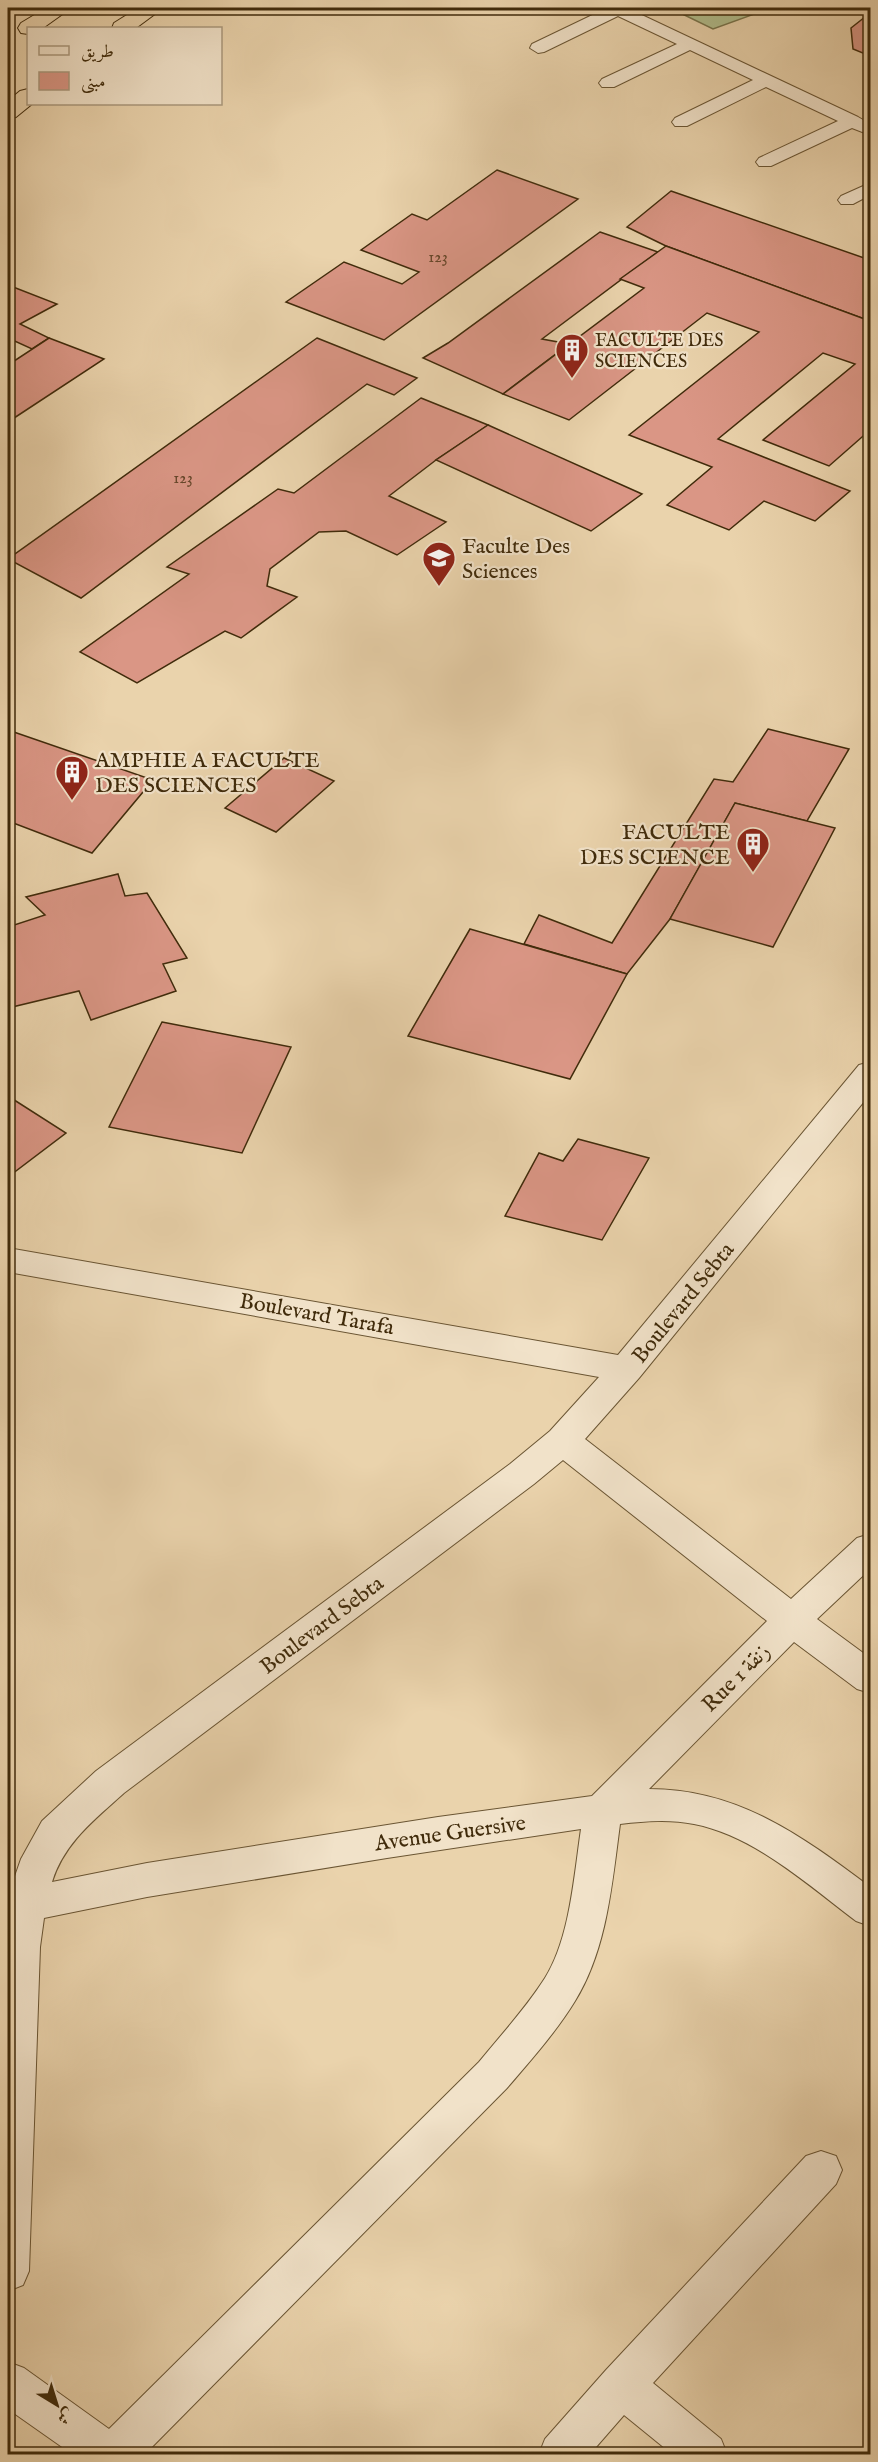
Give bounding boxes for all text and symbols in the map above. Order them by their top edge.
legend [27,27,222,105]
text: طريق [81,41,114,64]
text: مبنى [81,71,106,94]
house number: 123 [428,248,448,268]
place label: FACULTE DES SCIENCES [595,330,724,374]
building icon: FACULTE DES SCIENCES [554,332,590,379]
house number: 123 [173,469,193,489]
place label: Faculte Des Sciences [462,533,570,586]
school or university icon: Faculte Des Sciences [421,540,457,587]
place label: AMPHIE A FACULTE DES SCIENCES [94,747,320,800]
building icon: AMPHIE A FACULTE DES SCIENCES [54,754,90,801]
place label: FACULTE DES SCIENCE [580,819,730,872]
building icon: FACULTE DES SCIENCE [735,826,771,873]
street label: Boulevard Sebta [626,1237,741,1369]
street label: Boulevard Tarafa [237,1288,397,1342]
street label: Boulevard Sebta [255,1570,390,1681]
street label: Rue 1 زنقة [696,1638,777,1719]
street label: Avenue Guersive [372,1810,528,1859]
north arrow [27,2375,87,2435]
text: ش [53,2402,77,2428]

